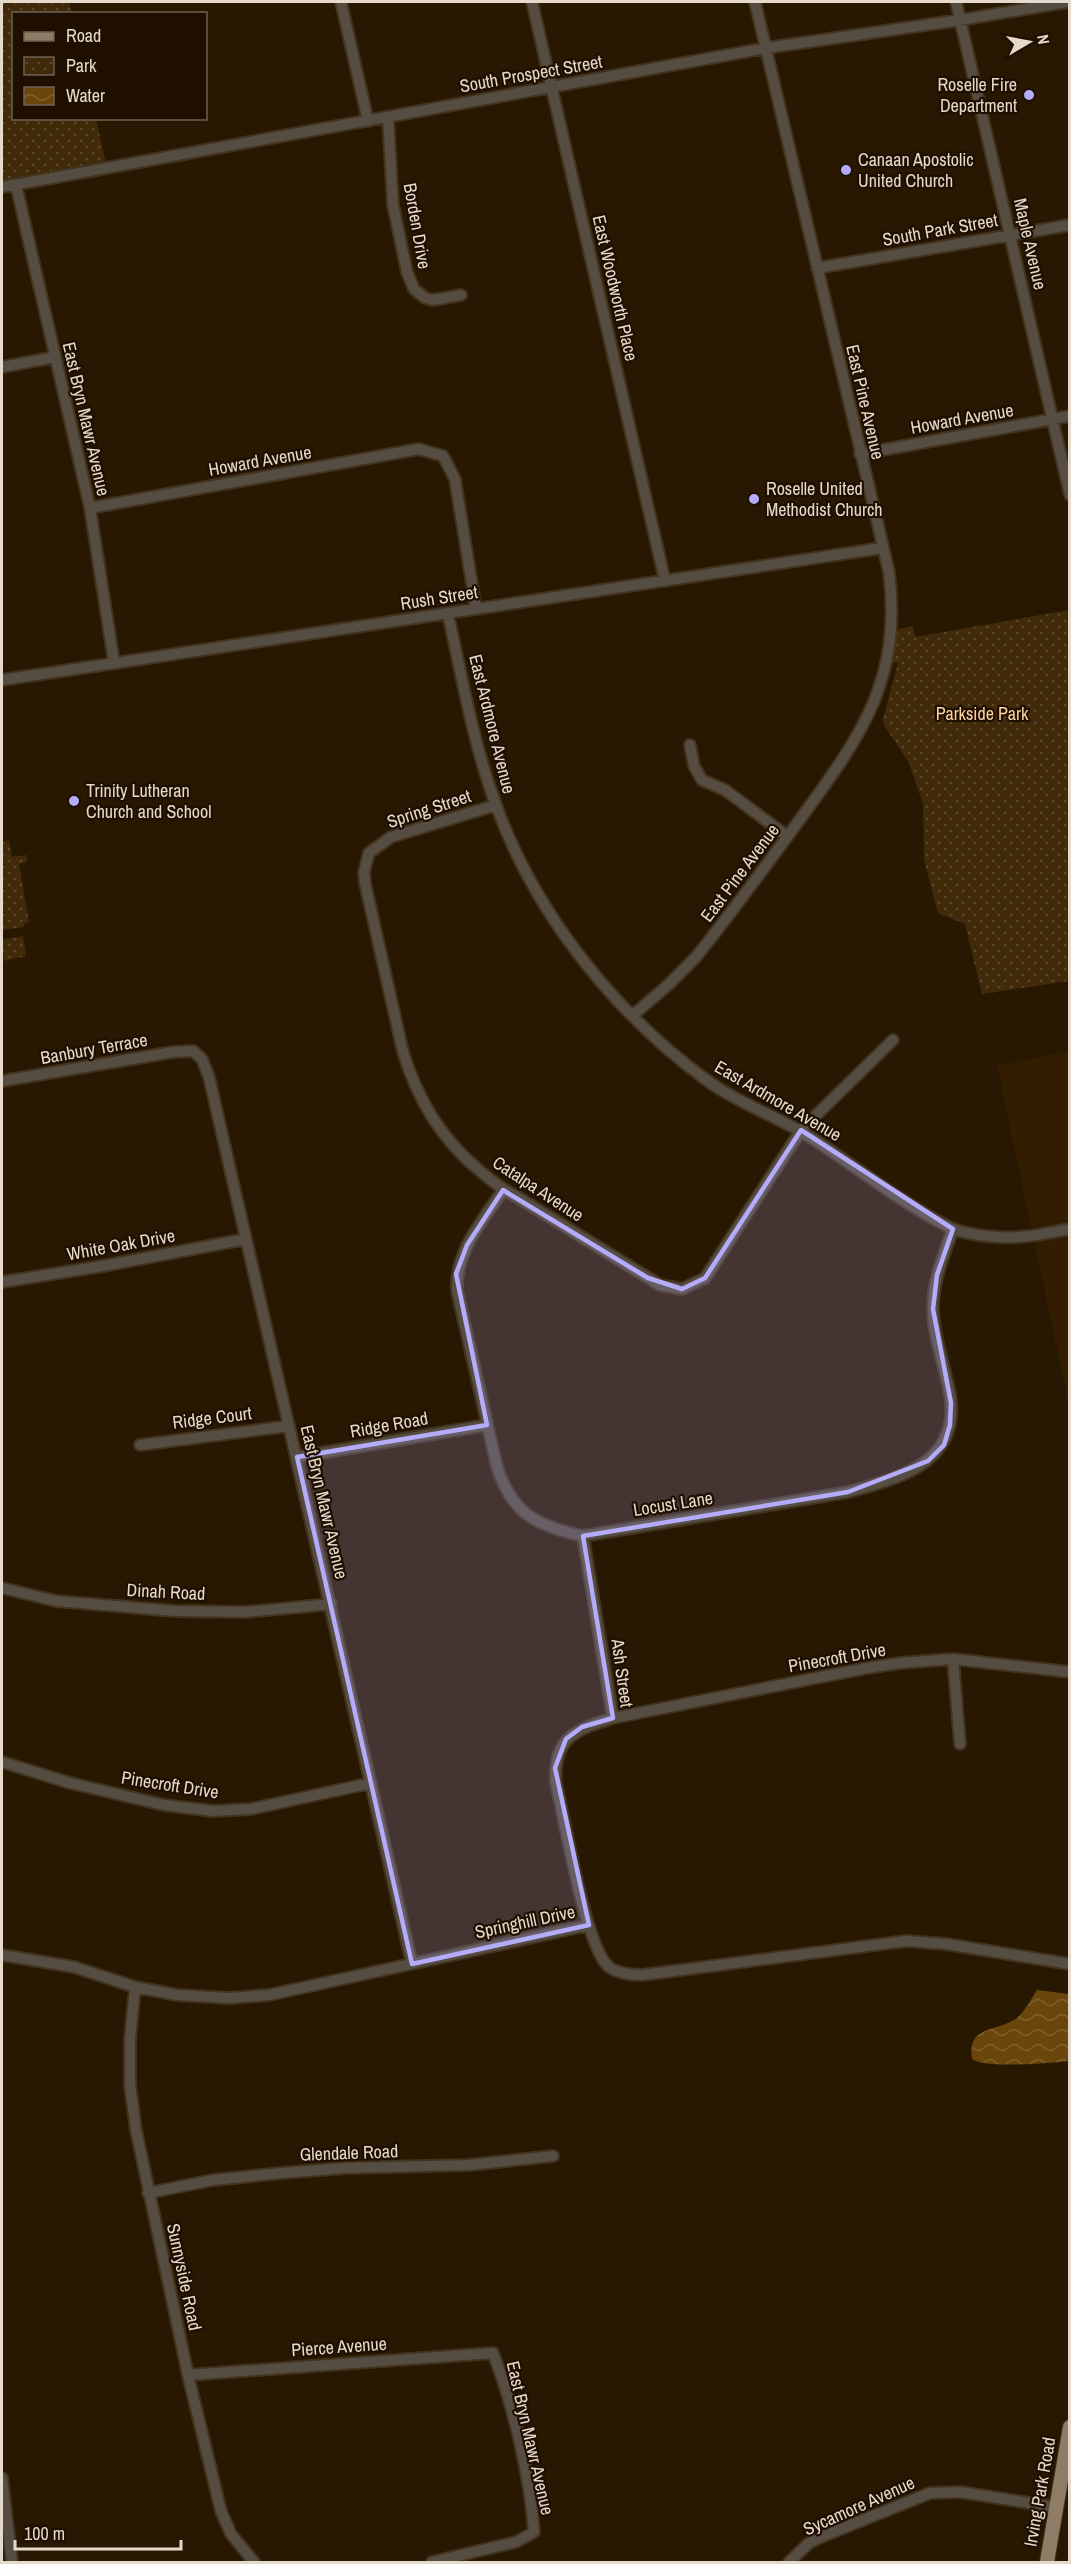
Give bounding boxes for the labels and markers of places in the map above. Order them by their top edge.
place label: Roselle Fire Department [937,72,1017,118]
marker: Roselle Fire Department [1022,88,1036,102]
place label: Canaan Apostolic United Church [858,147,974,193]
marker: Canaan Apostolic United Church [839,163,853,177]
place label: Roselle United Methodist Church [766,476,883,522]
marker: Roselle United Methodist Church [747,492,761,506]
place label: Trinity Lutheran Church and School [86,778,212,824]
marker: Trinity Lutheran Church and School [67,794,81,808]

